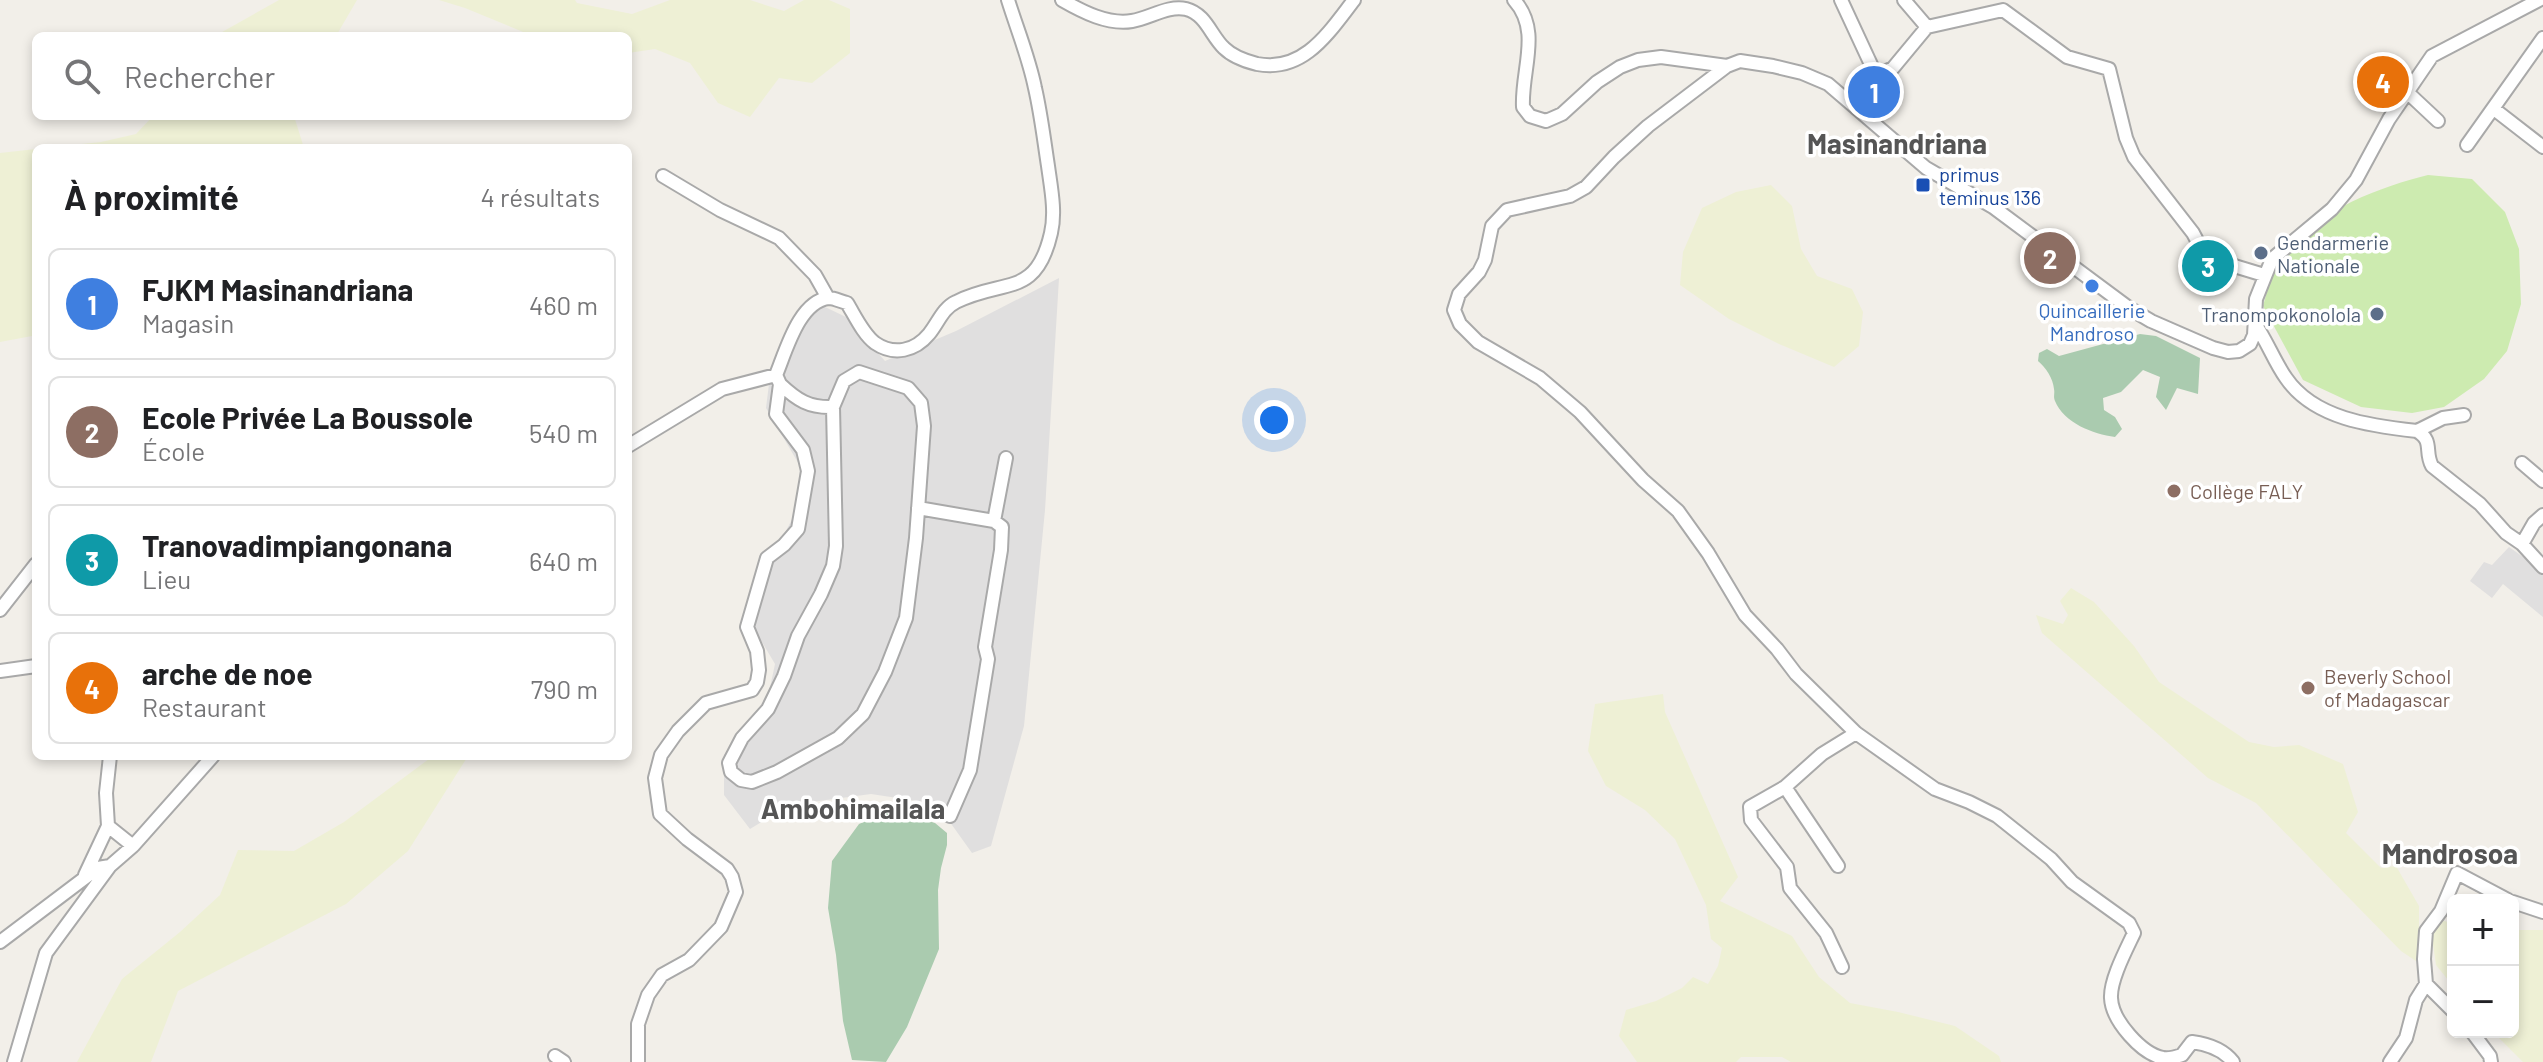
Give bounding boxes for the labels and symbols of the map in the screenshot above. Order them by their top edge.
pin: 4 [2357,52,2409,112]
pin: 1 [1848,62,1900,122]
district label: Masinandriana [1807,126,1987,160]
place label: primus teminus 136 [1939,162,2041,209]
marker: primus teminus 136 [1914,176,1932,194]
pin: 2 [2024,228,2076,288]
place label: Gendarmerie Nationale [2277,230,2389,277]
pin: 3 [2182,236,2234,296]
marker: Gendarmerie Nationale [2252,244,2270,262]
marker: Quincaillerie Mandroso [2083,277,2101,295]
place label: Quincaillerie Mandroso [2039,298,2145,345]
place label: Tranompokonolola [2201,302,2361,326]
marker: Tranompokonolola [2368,305,2386,323]
your location [1254,400,1294,440]
place label: Collège FALY [2190,479,2303,503]
marker: Collège FALY [2165,482,2183,500]
place label: Beverly School of Madagascar [2324,664,2451,711]
marker: Beverly School of Madagascar [2299,679,2317,697]
district label: Ambohimailala [761,791,945,825]
district label: Mandrosoa [2382,836,2518,870]

